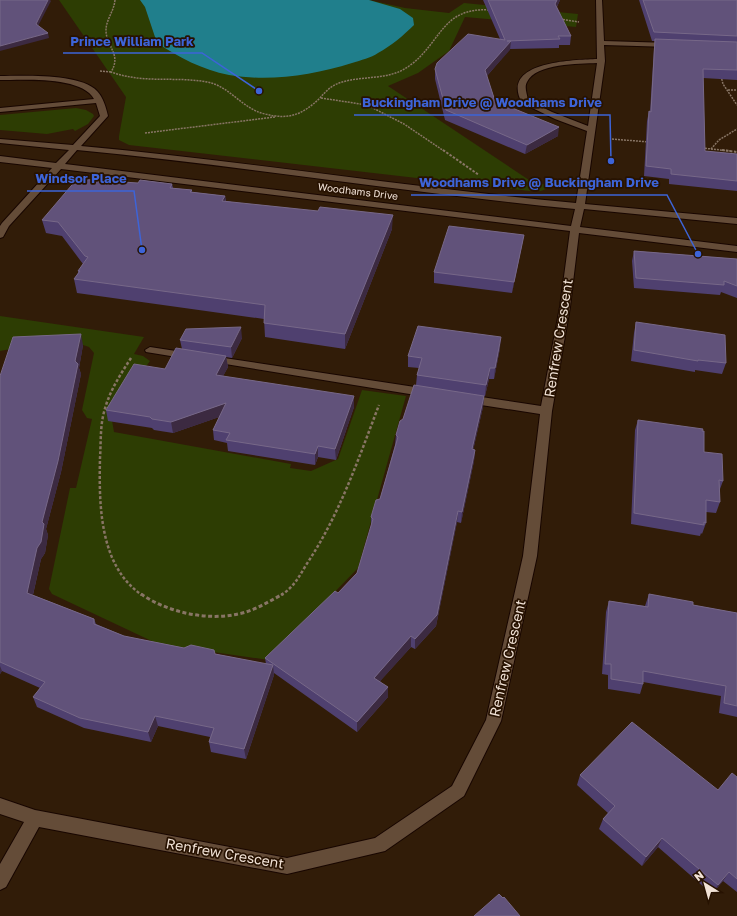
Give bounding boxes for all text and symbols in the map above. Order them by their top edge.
callout: Prince William Park [63,28,202,53]
text: Prince William Park [70,33,194,49]
callout: Buckingham Drive @ Woodhams Drive [354,90,610,115]
text: Buckingham Drive @ Woodhams Drive [362,94,602,110]
callout: Windsor Place [27,166,134,191]
text: Windsor Place [35,170,127,186]
callout: Woodhams Drive @ Buckingham Drive [411,170,667,195]
text: Woodhams Drive @ Buckingham Drive [419,174,659,190]
street label: Woodhams Drive [317,180,399,202]
street label: Renfrew Crescent [540,278,576,398]
street label: Renfrew Crescent [485,598,529,718]
street label: Renfrew Crescent [165,834,285,872]
north arrow [685,864,725,904]
text: N [691,868,706,883]

